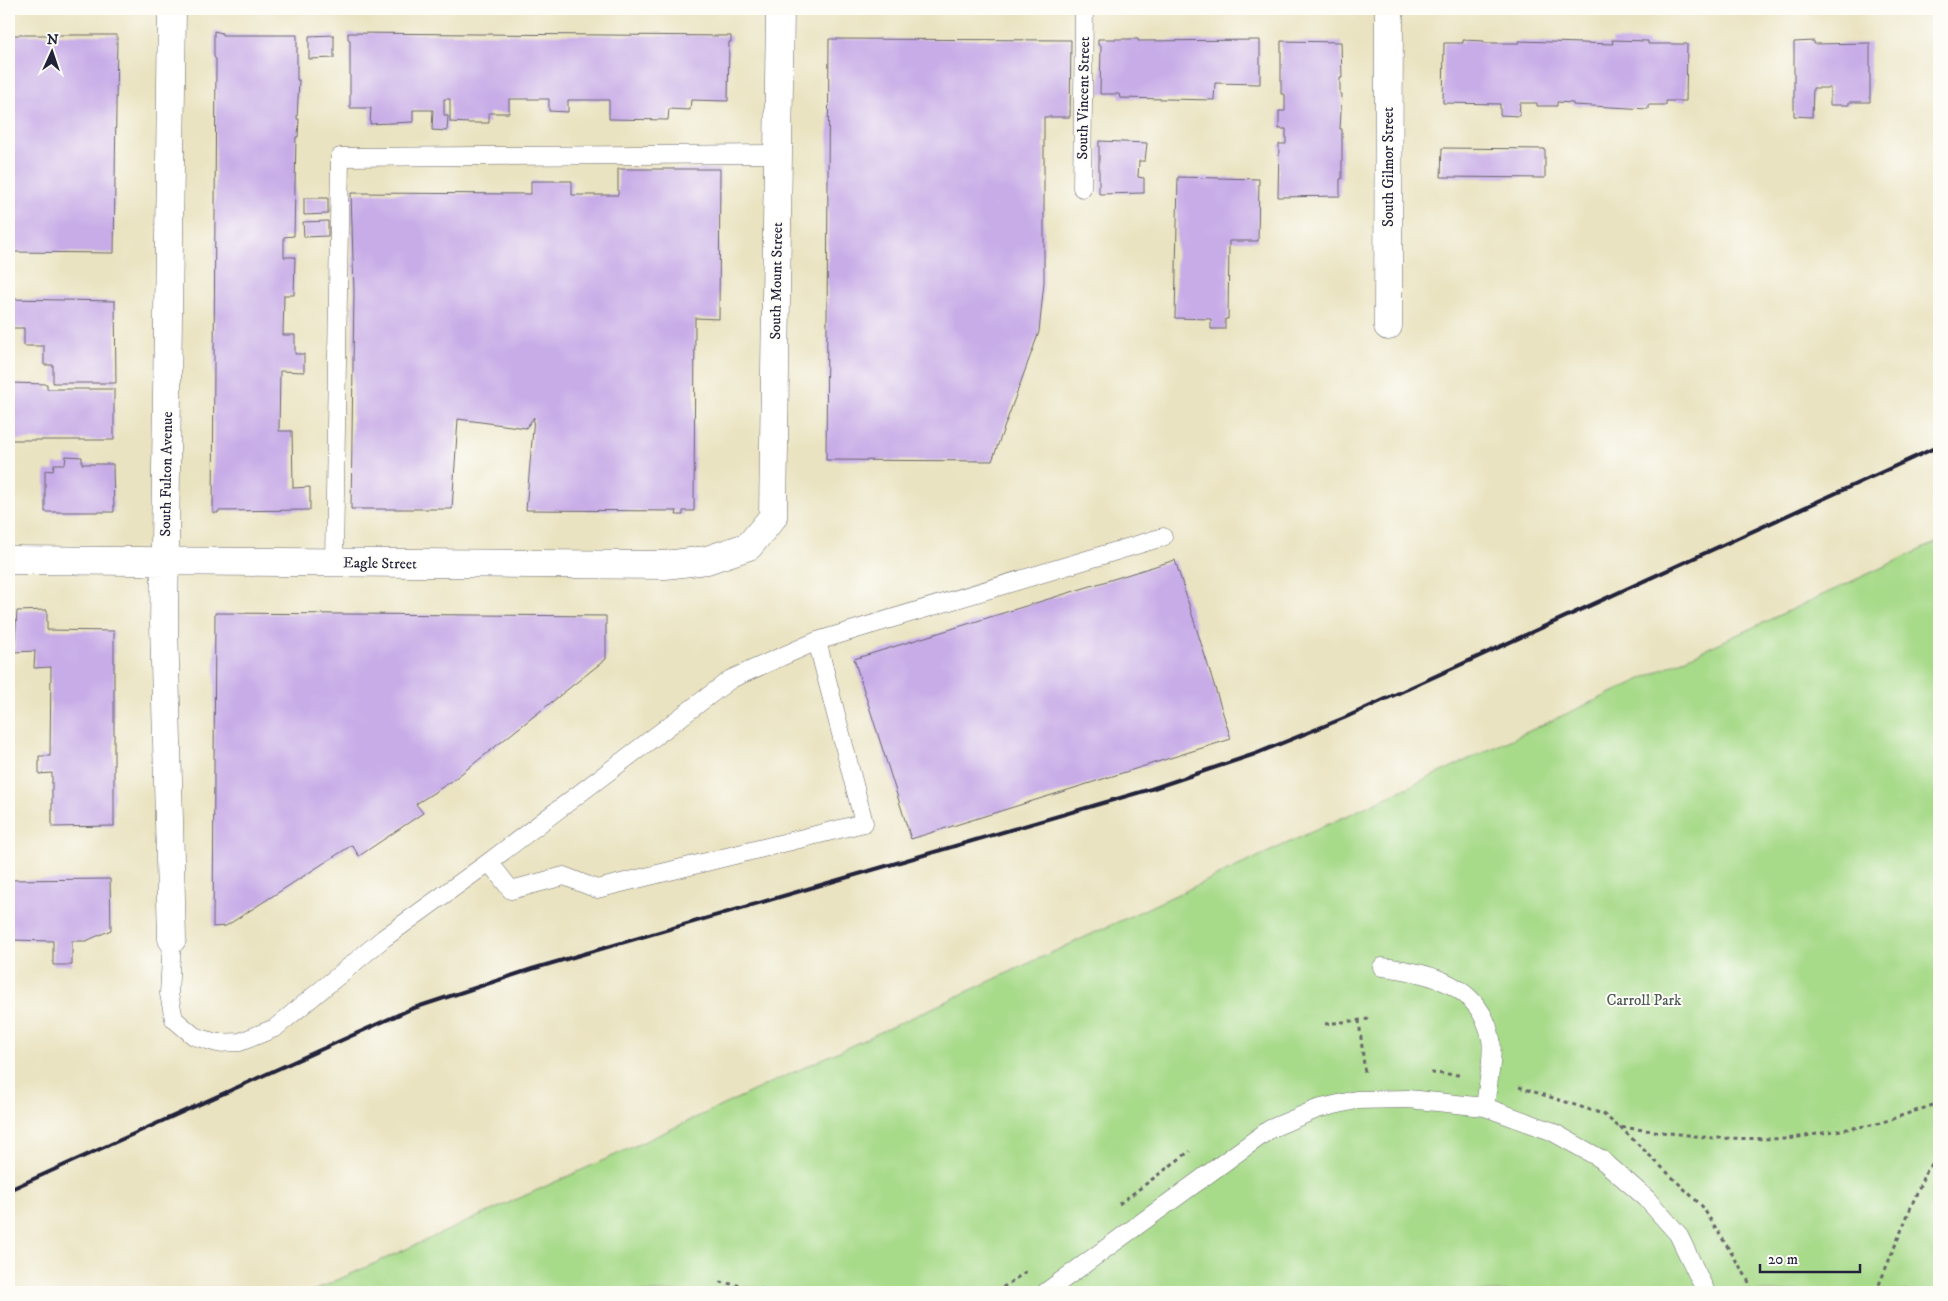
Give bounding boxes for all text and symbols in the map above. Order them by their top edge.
north arrow [28,28,78,78]
text: N [46,31,59,49]
street label: South Vincent Street [1073,36,1094,160]
street label: South Gilmor Street [1379,107,1398,227]
street label: South Mount Street [766,222,787,340]
street label: South Fulton Avenue [156,411,177,537]
street label: Eagle Street [343,553,417,574]
park label: Carroll Park [1607,991,1682,1010]
scale bar [1760,1241,1860,1273]
text: 20 m [1768,1250,1798,1269]

